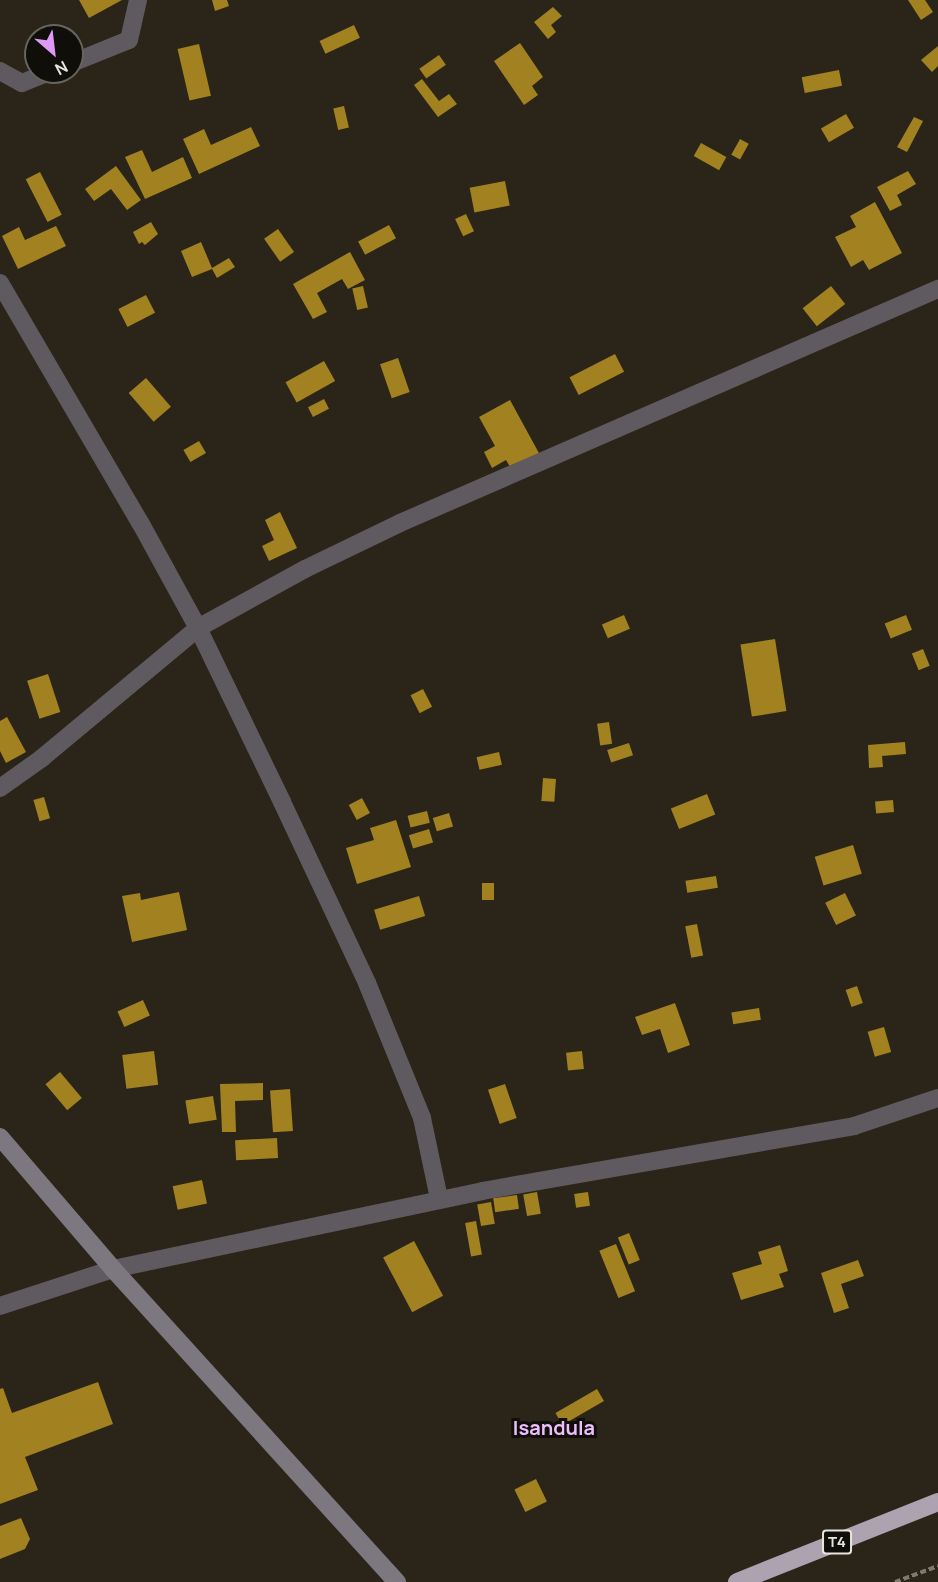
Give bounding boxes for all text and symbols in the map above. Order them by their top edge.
north arrow [24,24,84,84]
text: N [51,56,72,81]
district label: Isandula [513,1415,595,1439]
road number: T4 [822,1530,852,1554]

